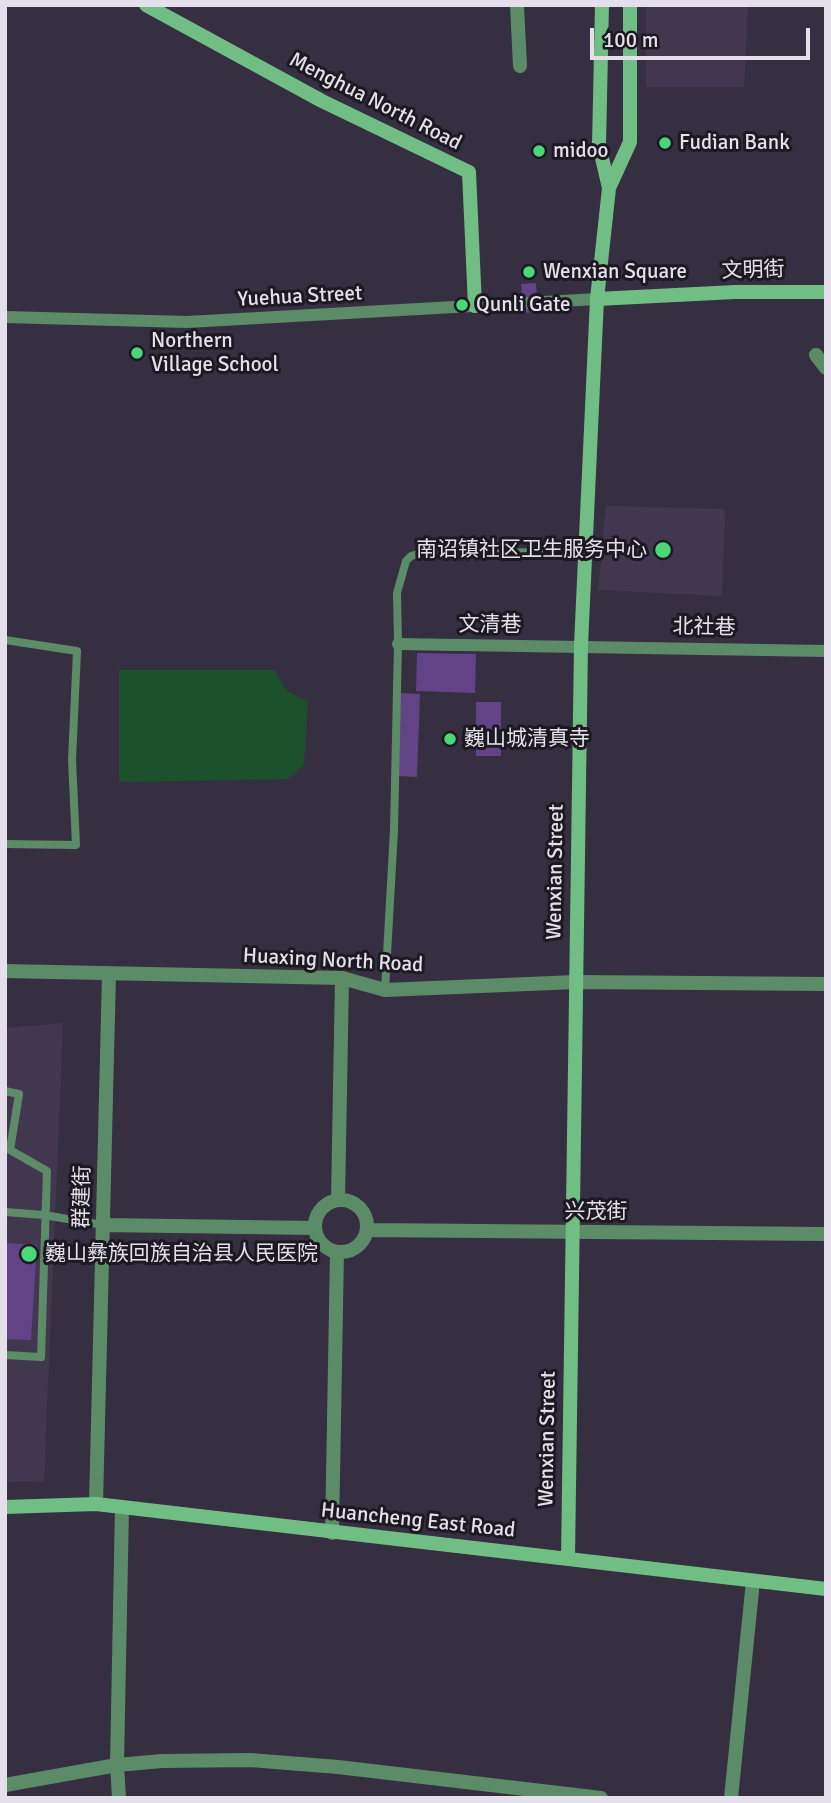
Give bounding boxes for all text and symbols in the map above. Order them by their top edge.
scale bar [593,14,814,58]
text: 100 m [603,27,658,53]
street label: Menghua North Road [285,48,465,156]
place label: Fudian Bank [679,130,790,156]
marker: Fudian Bank [657,135,673,151]
place label: midoo [553,138,608,164]
marker: midoo [531,143,547,159]
street label: 文明街 [721,257,785,285]
place label: Wenxian Square [543,259,687,285]
marker: Wenxian Square [521,264,537,280]
street label: Yuehua Street [237,281,363,313]
place label: Qunli Gate [476,292,571,318]
marker: Qunli Gate [454,297,470,313]
place label: Northern Village School [151,328,279,378]
marker: Northern Village School [129,345,145,361]
place label: 南诏镇社区卫生服务中心 [416,537,647,563]
marker: 南诏镇社区卫生服务中心 [653,540,673,560]
street label: 文清巷 [459,612,521,638]
street label: 北社巷 [672,615,736,641]
place label: 巍山城清真寺 [464,726,590,752]
marker: 巍山城清真寺 [442,731,458,747]
street label: Wenxian Street [542,804,570,940]
street label: Huaxing North Road [242,944,424,978]
street label: 群建街 [70,1165,96,1229]
street label: 兴茂街 [565,1199,627,1225]
place label: 巍山彝族回族自治县人民医院 [45,1241,318,1267]
marker: 巍山彝族回族自治县人民医院 [19,1244,39,1264]
street label: Wenxian Street [534,1371,562,1507]
street label: Huancheng East Road [320,1498,516,1544]

